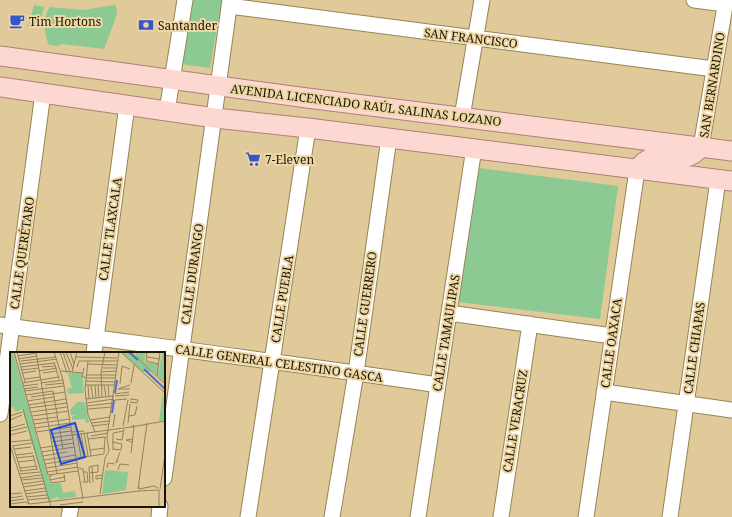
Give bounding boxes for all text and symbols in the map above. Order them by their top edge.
cafe icon: Tim Hortons [8,12,26,30]
place label: Tim Hortons [29,13,101,30]
bank icon: Santander [137,16,155,34]
place label: Santander [158,17,218,34]
street label: SAN FRANCISCO [423,24,519,52]
street label: SAN BERNARDINO [695,31,729,139]
street label: AVENIDA LICENCIADO RAÚL SALINAS LOZANO [230,80,502,130]
supermarket icon: 7-Eleven [244,150,262,168]
place label: 7-Eleven [265,151,314,168]
street label: CALLE TLAXCALA [94,176,126,282]
street label: CALLE QUERÉTARO [6,196,38,310]
street label: CALLE DURANGO [177,222,208,326]
street label: CALLE GUERRERO [349,250,381,358]
street label: CALLE PUEBLA [267,253,297,344]
street label: CALLE TAMAULIPAS [428,273,464,393]
street label: CALLE OAXACA [596,296,626,389]
street label: CALLE CHIAPAS [679,301,709,395]
street label: CALLE GENERAL CELESTINO GASCA [174,340,384,386]
inset map [10,352,165,507]
street label: CALLE VERACRUZ [498,368,532,474]

